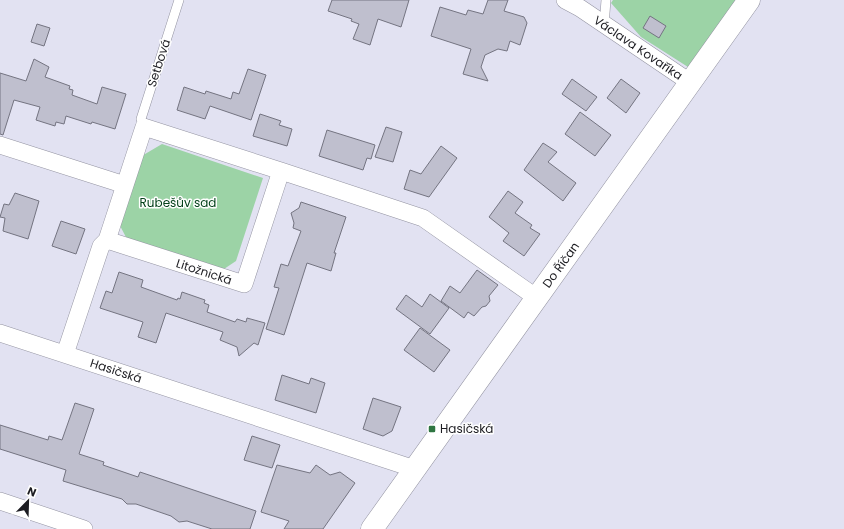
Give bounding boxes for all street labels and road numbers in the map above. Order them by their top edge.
street label: Václava Kovaříka [590,11,686,84]
street label: Setbová [143,37,174,89]
street label: Do Říčan [538,238,583,291]
street label: Litožnická [174,255,234,289]
street label: Hasičská [88,354,144,387]

